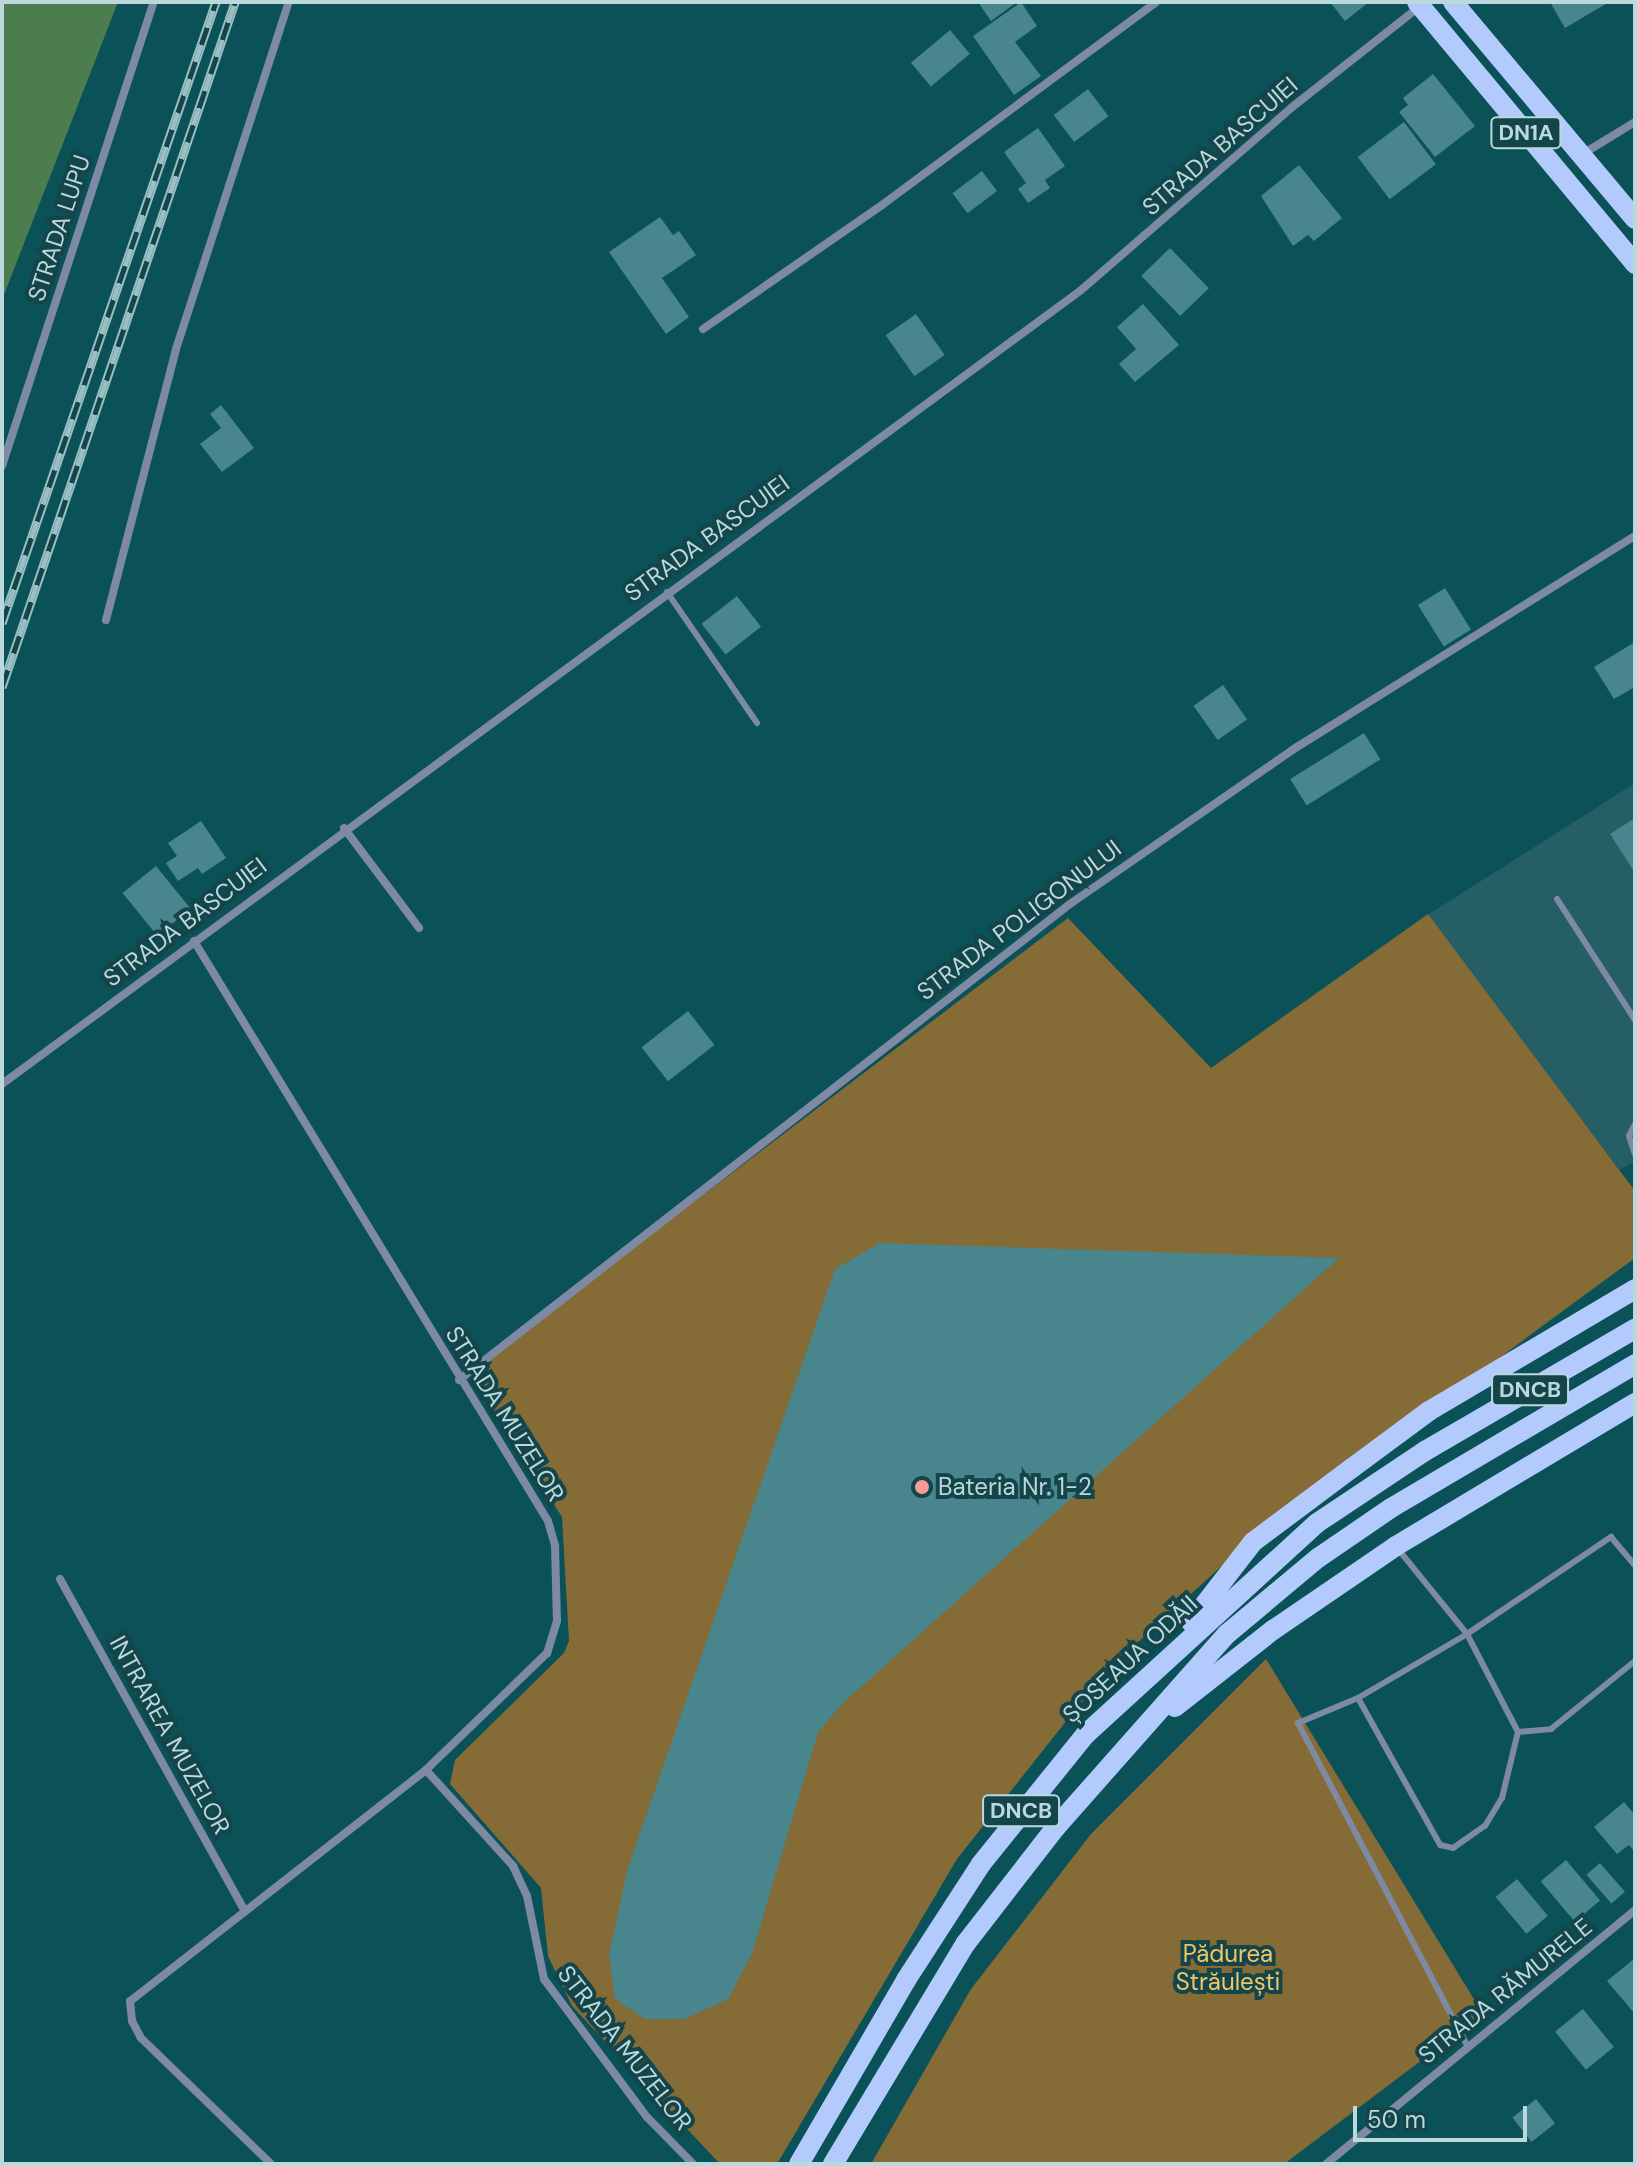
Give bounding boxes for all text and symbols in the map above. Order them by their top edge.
street label: STRADA BASCUIEI [1136,71,1304,221]
road number: DN1A [1490,115,1562,151]
street label: STRADA LUPU [22,151,96,305]
street label: STRADA BASCUIEI [619,469,795,607]
street label: STRADA POLIGONULUI [911,834,1127,1006]
street label: STRADA BASCUIEI [98,851,272,993]
street label: STRADA MUZELOR [439,1321,571,1507]
road number: DNCB [1490,1372,1570,1408]
place label: Bateria Nr. 1-2 [938,1473,1092,1501]
marker: Bateria Nr. 1-2 [913,1478,931,1496]
street label: ȘOSEAUA ODĂII [1057,1589,1203,1729]
street label: INTRAREA MUZELOR [104,1631,236,1839]
road number: DNCB [981,1793,1061,1829]
street label: STRADA RĂMURELE [1412,1912,1598,2070]
park label: Pădurea Străulești [1176,1940,1280,1996]
street label: STRADA MUZELOR [552,1960,698,2136]
scale bar [1357,2090,1531,2140]
text: 50 m [1367,2104,1426,2135]

